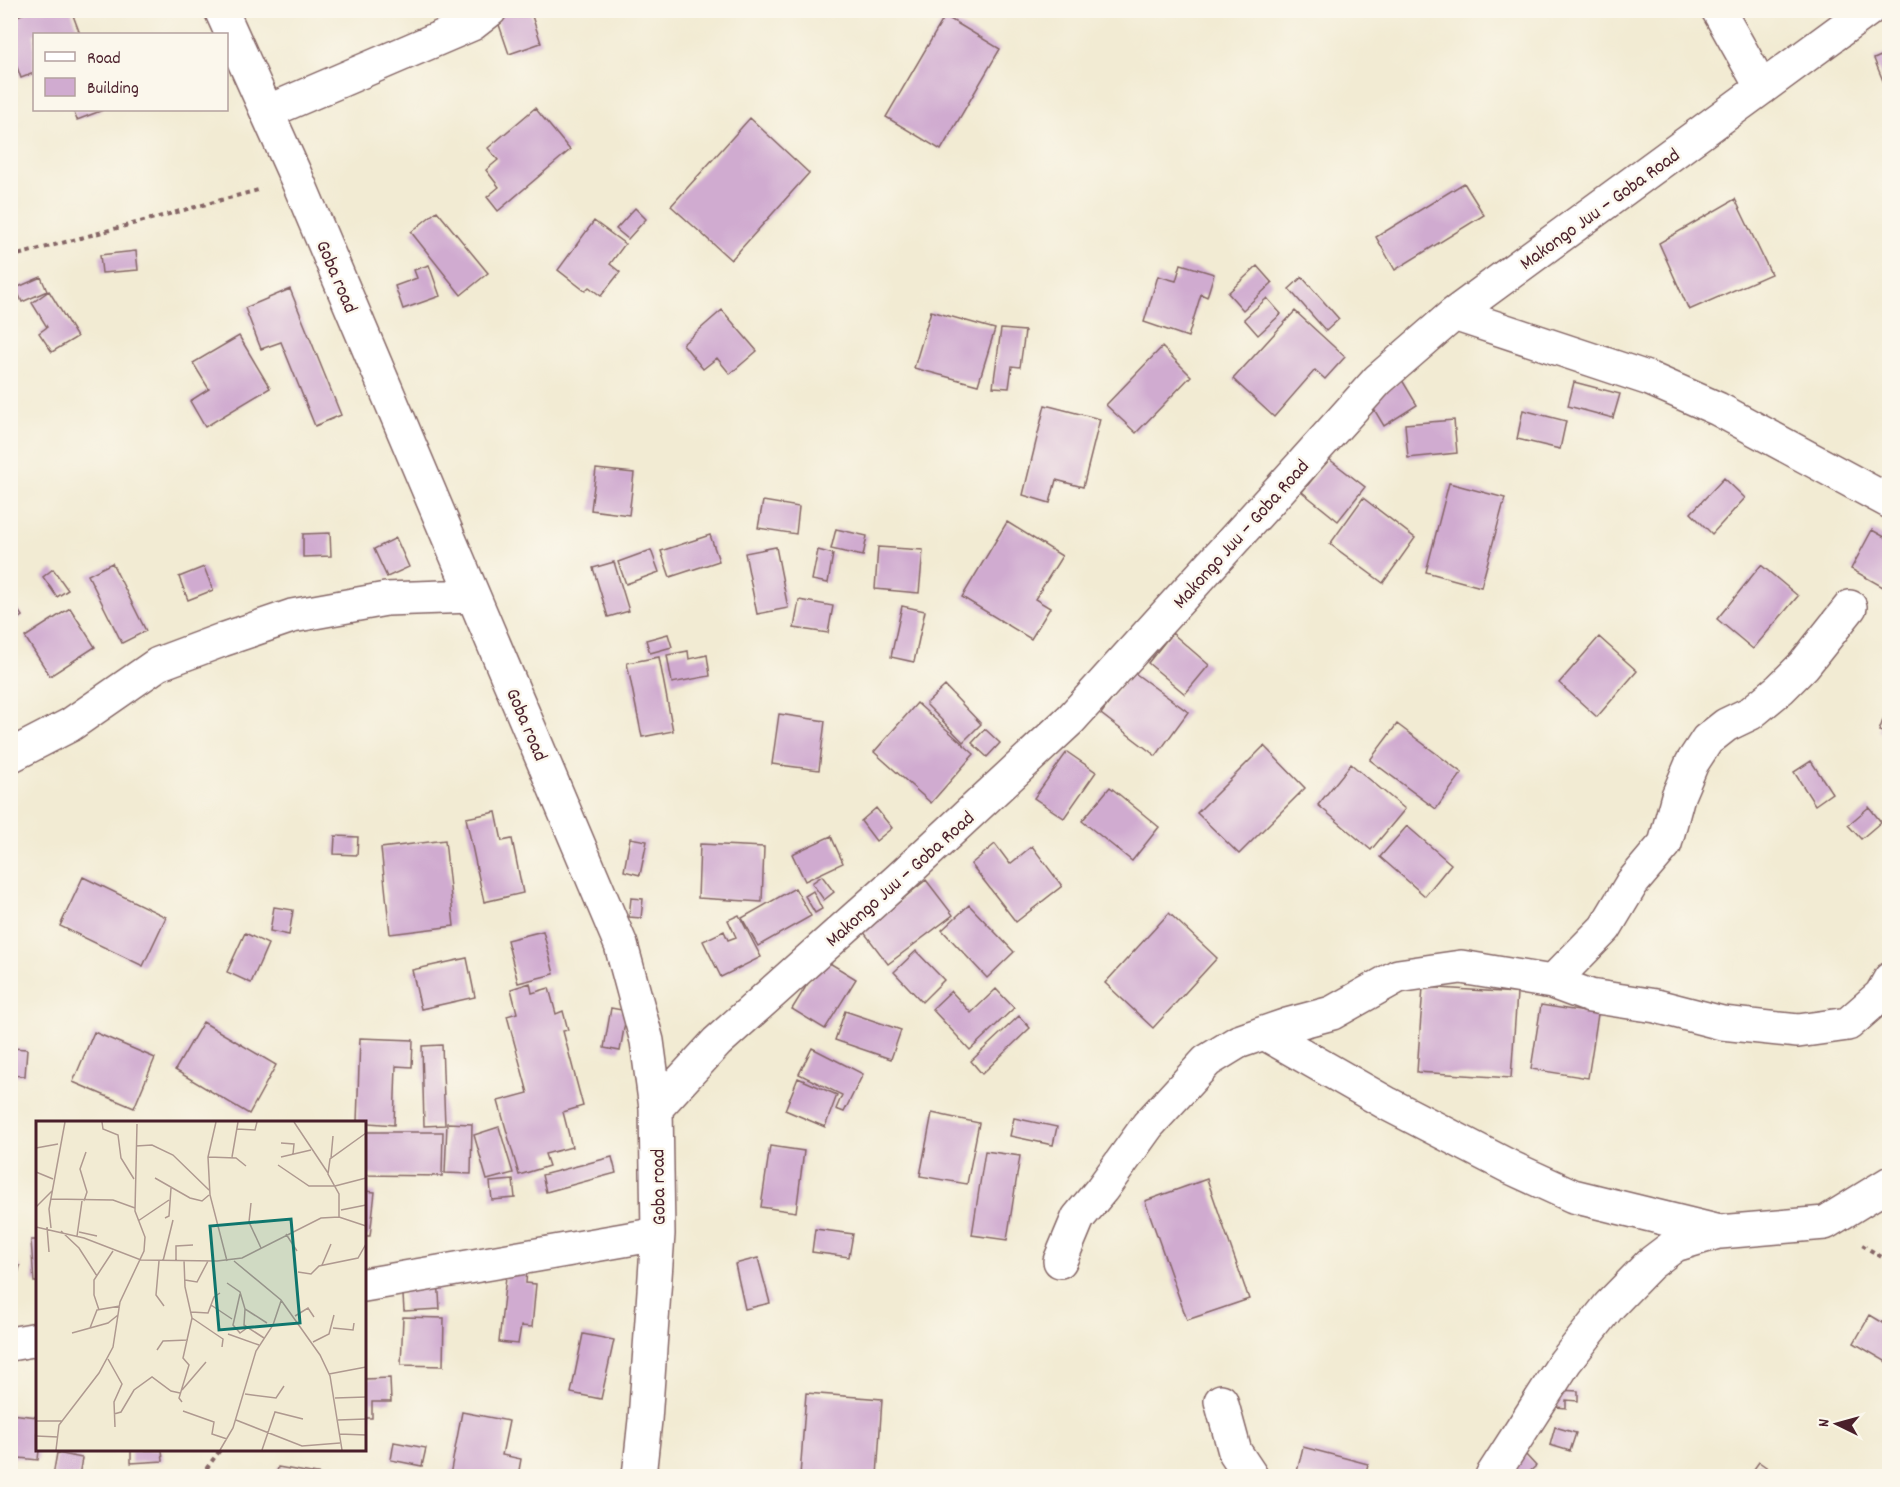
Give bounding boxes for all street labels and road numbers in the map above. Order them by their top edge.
street label: Makongo Juu – Goba Road [1515,143,1687,278]
street label: Goba road [307,236,363,318]
street label: Makongo Juu – Goba Road [1167,454,1317,616]
street label: Goba road [497,684,553,766]
street label: Makongo Juu – Goba Road [820,805,982,955]
street label: Goba road [645,1148,675,1226]

